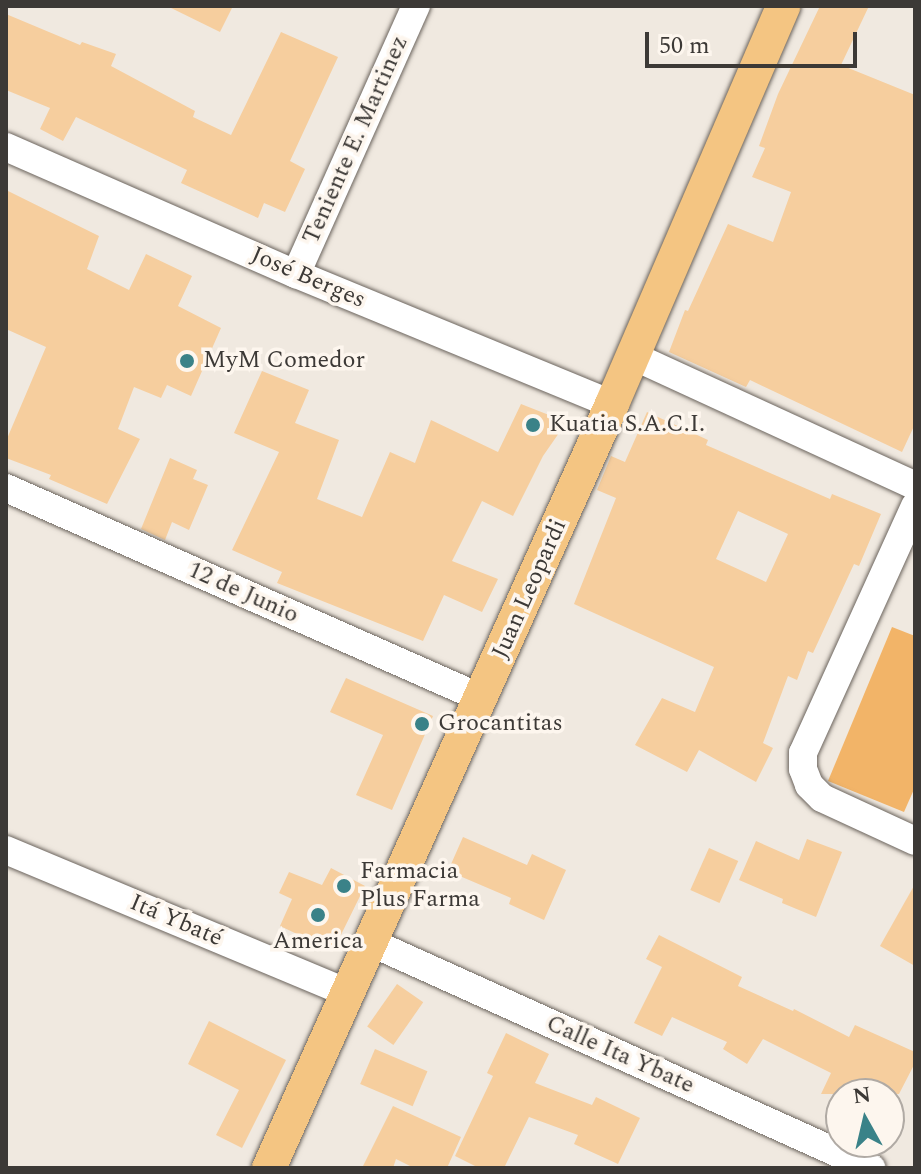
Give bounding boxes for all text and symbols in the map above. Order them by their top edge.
scale bar [649,16,861,66]
text: 50 m [659,28,710,64]
street label: Teniente E. Martinez [297,31,415,249]
street label: José Berges [246,241,370,315]
place label: MyM Comedor [203,347,365,375]
marker: MyM Comedor [178,352,196,370]
place label: Kuatia S.A.C.I. [549,411,705,439]
marker: Kuatia S.A.C.I. [524,416,542,434]
street label: Juan Leopardi [486,515,574,663]
street label: 12 de Junio [183,556,303,630]
place label: Grocantitas [438,710,563,738]
marker: Grocantitas [413,715,431,733]
place label: Farmacia Plus Farma [360,858,480,914]
marker: Farmacia Plus Farma [335,877,353,895]
street label: Itá Ybaté [125,889,227,953]
marker: America [309,906,327,924]
place label: America [273,928,363,956]
street label: Calle Ita Ybate [542,1010,698,1100]
north arrow [825,1078,905,1158]
text: N [851,1078,873,1113]

